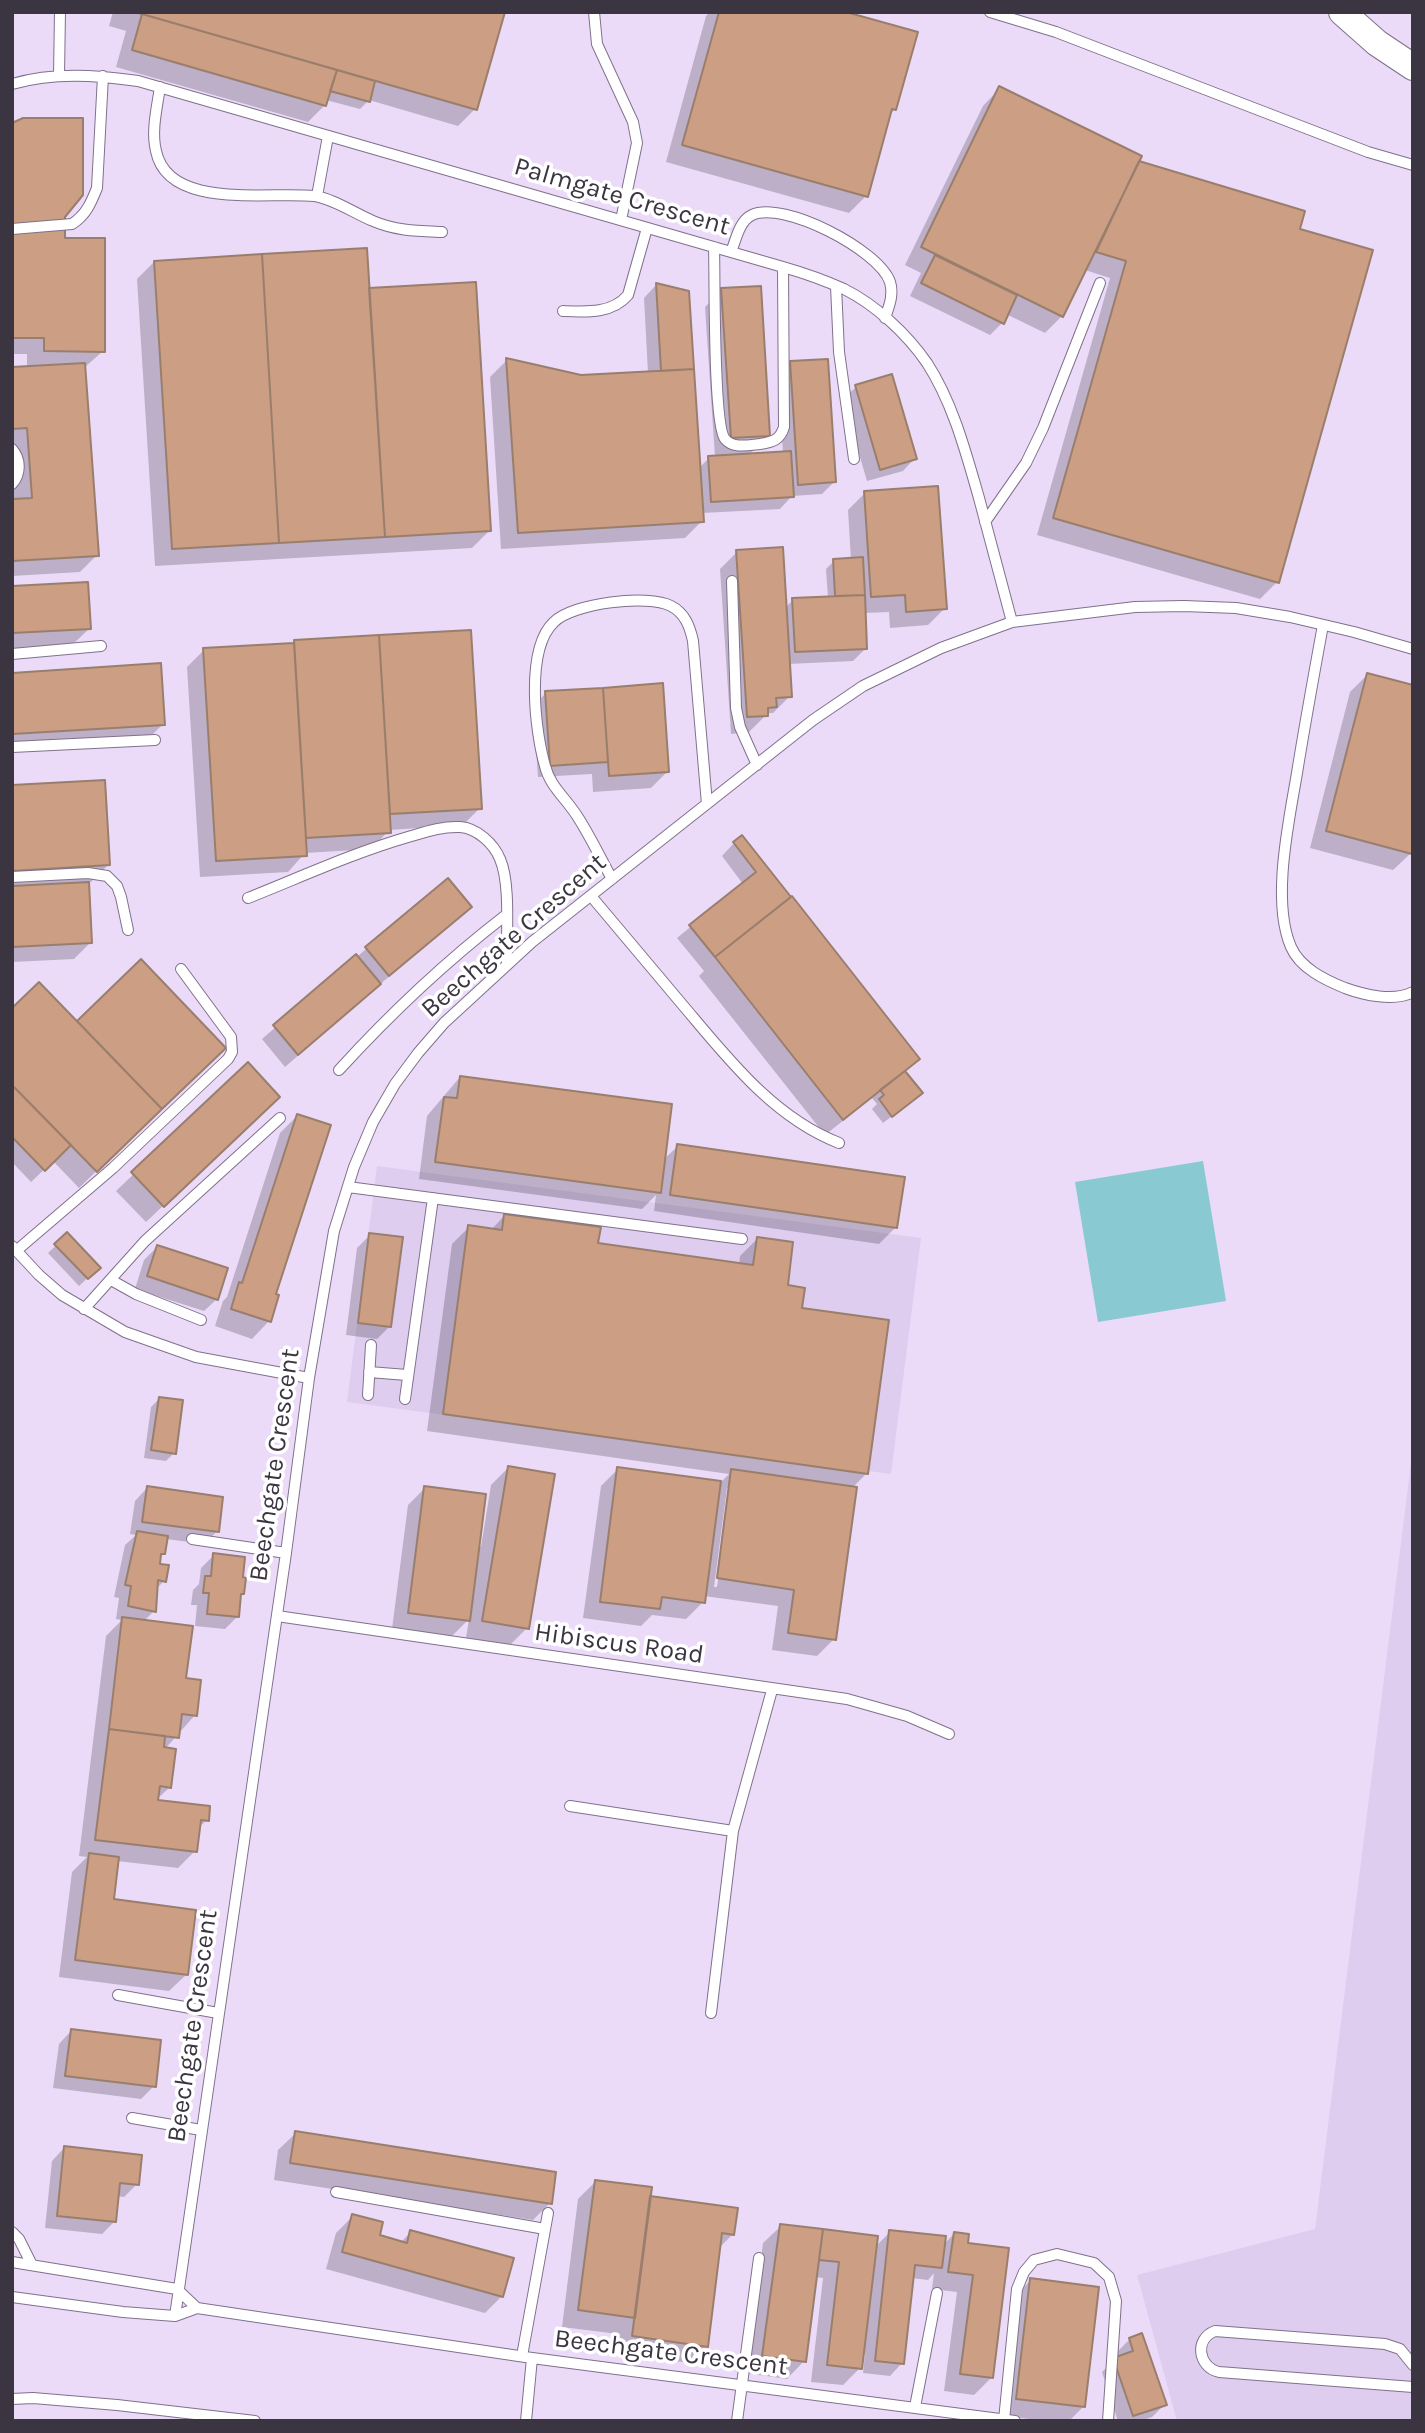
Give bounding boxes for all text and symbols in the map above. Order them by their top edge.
street label: Palmgate Crescent [510,151,734,243]
street label: Beechgate Crescent [415,847,613,1025]
street label: Beechgate Crescent [243,1347,307,1583]
street label: Hibiscus Road [532,1617,706,1671]
street label: Beechgate Crescent [161,1908,225,2144]
street label: Beechgate Crescent [553,2323,789,2383]

